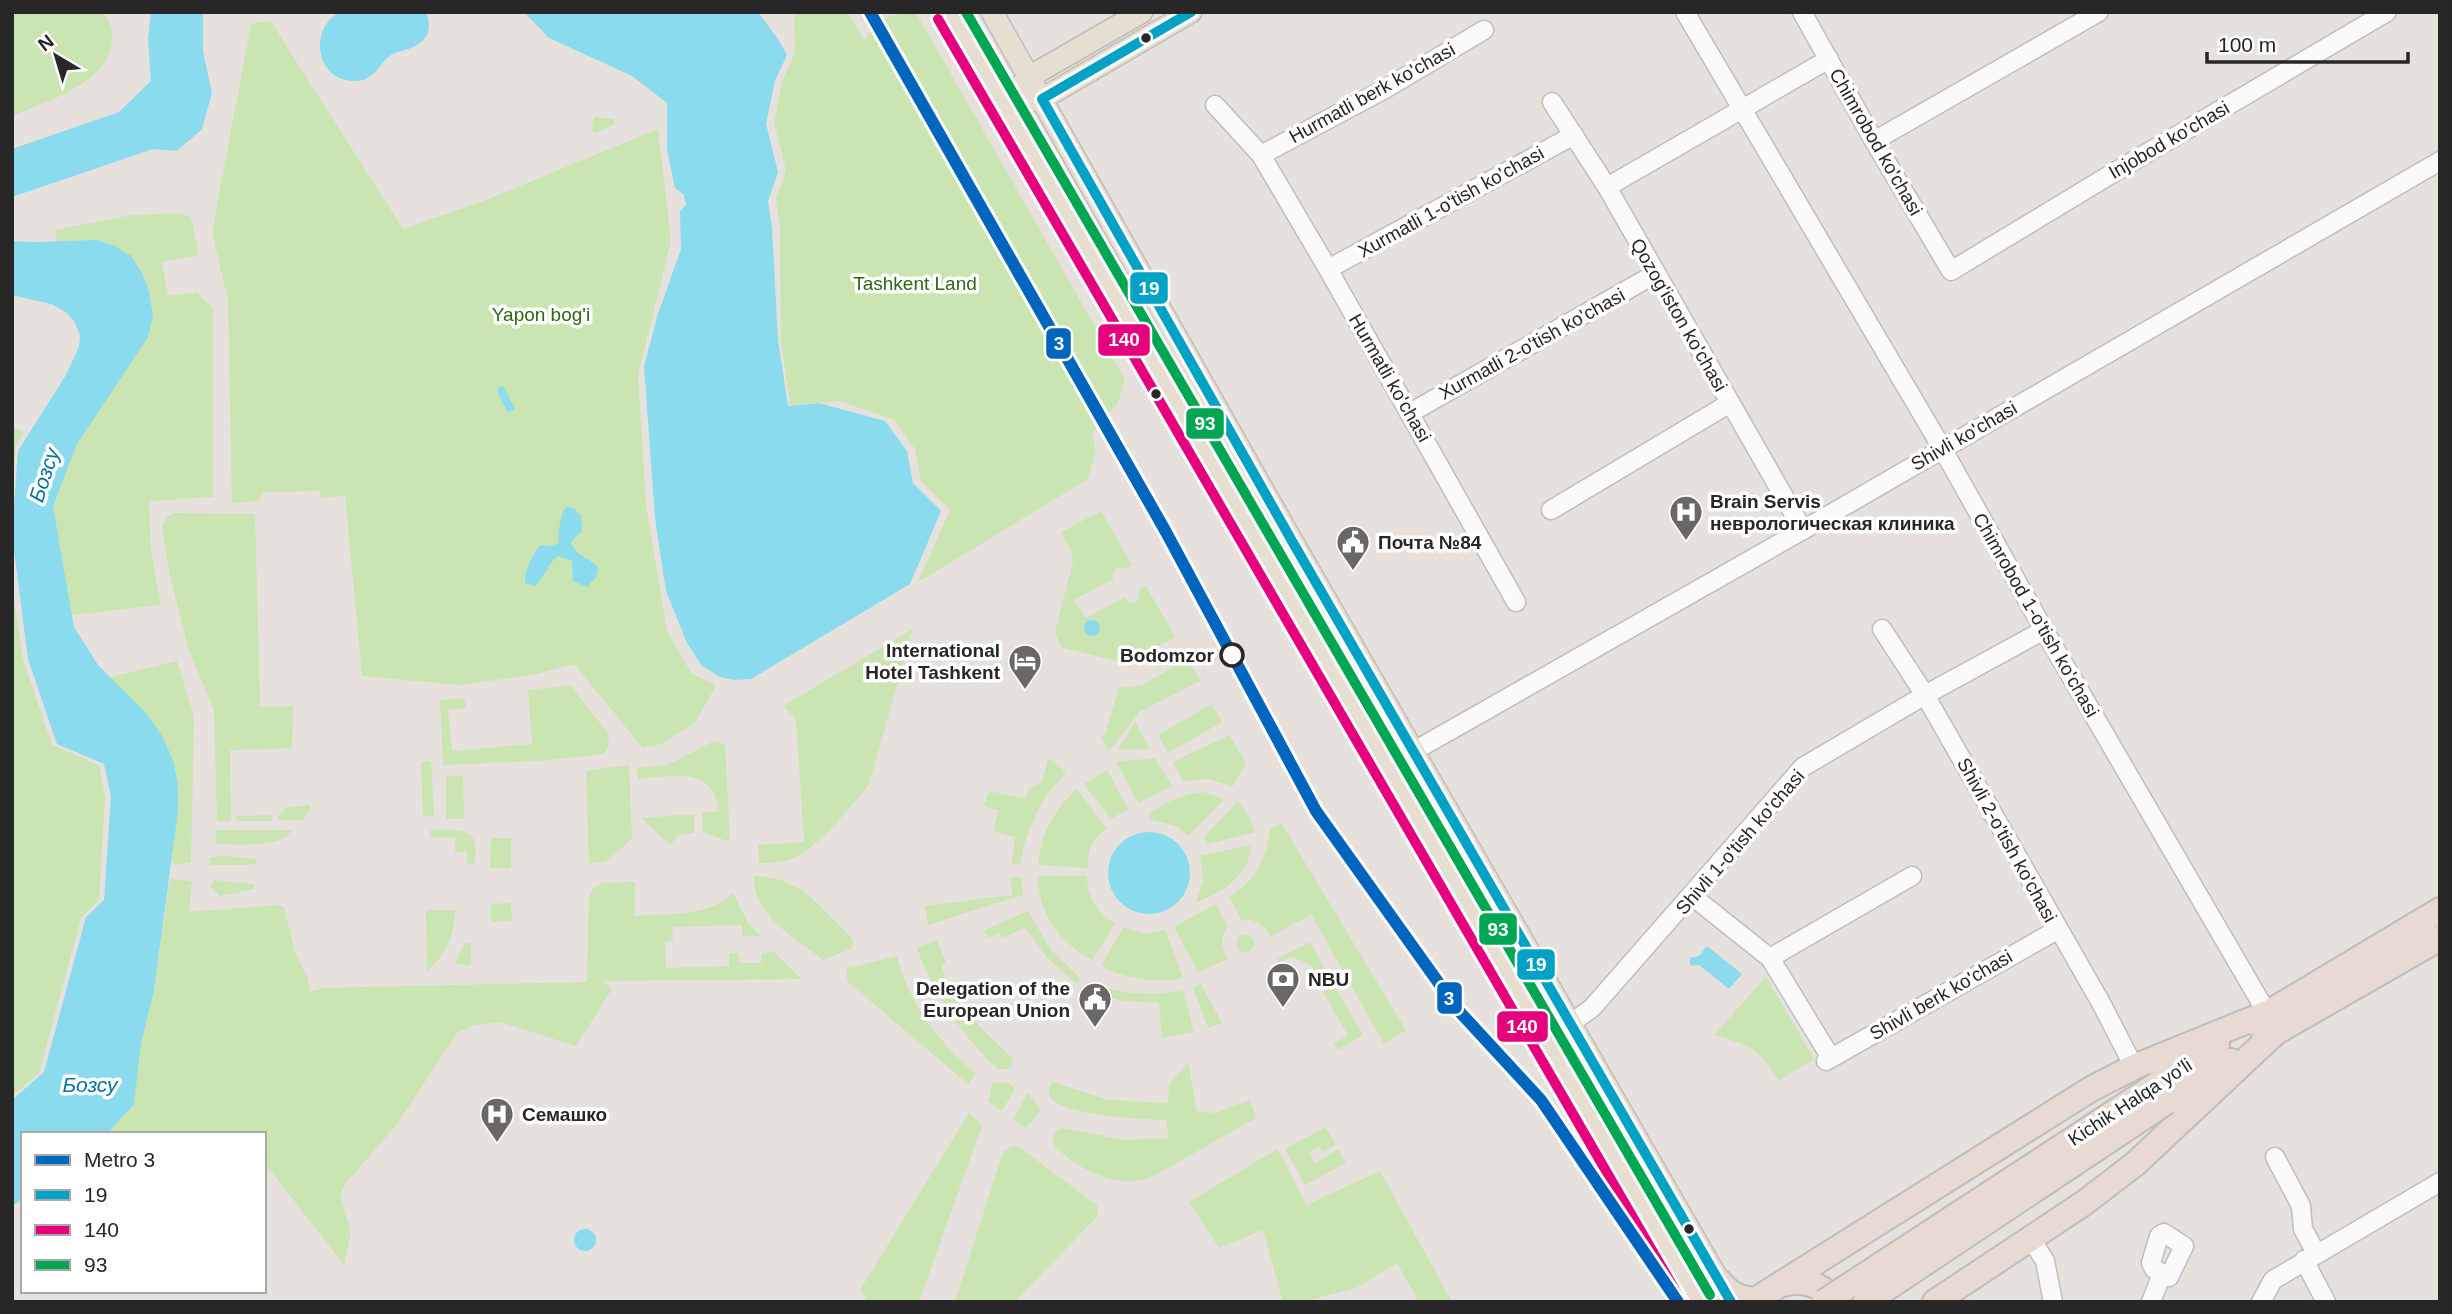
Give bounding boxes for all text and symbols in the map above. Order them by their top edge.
north arrow [21,21,91,91]
scale bar [2207,21,2408,65]
text: N [34,30,58,55]
unlabelled marker [1139,31,1153,45]
text: 100 m [2218,33,2276,56]
street label: Hurmatli berk ko'chasi [1285,39,1459,147]
street label: Chimrobod ko'chasi [1825,65,1927,219]
street label: Injobod ko'chasi [2105,97,2233,183]
street label: Xurmatli 1-o'tish ko'chasi [1355,142,1547,262]
street label: Qozog'iston ko'chasi [1627,235,1731,395]
line badge: 19 [1129,271,1169,305]
park label: Tashkent Land [853,273,977,294]
text: 19 [1138,278,1160,299]
street label: Xurmatli 2-o'tish ko'chasi [1436,284,1628,404]
park label: Yapon bog'i [492,304,590,325]
street label: Hurmatli ko'chasi [1345,310,1435,446]
line badge: 140 [1097,323,1151,357]
line badge: 3 [1045,327,1072,360]
text: 140 [1108,329,1140,350]
text: 3 [1054,333,1064,354]
unlabelled marker [1149,387,1163,401]
street label: Shivli ko'chasi [1907,397,2021,475]
line badge: 93 [1185,407,1225,440]
text: 93 [1194,413,1216,434]
water label: Бозсу [25,444,64,505]
place label: Brain Servis неврологическая клиника [1710,491,1955,534]
hospital icon: Brain Servis неврологическая клиника [1667,493,1705,542]
street label: Chimrobod 1-o'tish ko'chasi [1969,509,2103,721]
public building icon: Почта №84 [1334,523,1372,572]
place label: Почта №84 [1378,532,1482,553]
place label: International Hotel Tashkent [865,640,1001,683]
hotel icon: International Hotel Tashkent [1006,642,1044,691]
marker: Bodomzor [1220,643,1244,667]
place label: Bodomzor [1120,645,1215,666]
street label: Shivli 2-o'tish ko'chasi [1953,754,2061,926]
street label: Shivli 1-o'tish ko'chasi [1671,765,1809,919]
line badge: 93 [1478,912,1518,946]
text: 93 [1487,919,1509,940]
street label: Shivli berk ko'chasi [1866,946,2016,1044]
line badge: 19 [1516,948,1556,981]
text: 19 [1525,954,1547,975]
bank icon: NBU [1264,960,1302,1009]
place label: NBU [1308,969,1349,990]
place label: Delegation of the European Union [916,978,1070,1021]
public building icon: Delegation of the European Union [1076,980,1114,1029]
line badge: 3 [1436,981,1463,1015]
text: 3 [1444,988,1454,1009]
line badge: 140 [1496,1010,1549,1043]
text: 140 [1506,1016,1538,1037]
street label: Kichik Halqa yo'li [2064,1054,2196,1150]
water label: Бозсу [62,1073,119,1096]
hospital icon: Семашко [478,1095,516,1144]
place label: Семашко [522,1104,607,1125]
legend [21,1132,266,1293]
text: Metro 3 [84,1148,155,1171]
text: 19 [84,1183,107,1206]
text: 140 [84,1218,119,1241]
unlabelled marker [1682,1222,1696,1236]
text: 93 [84,1253,107,1276]

